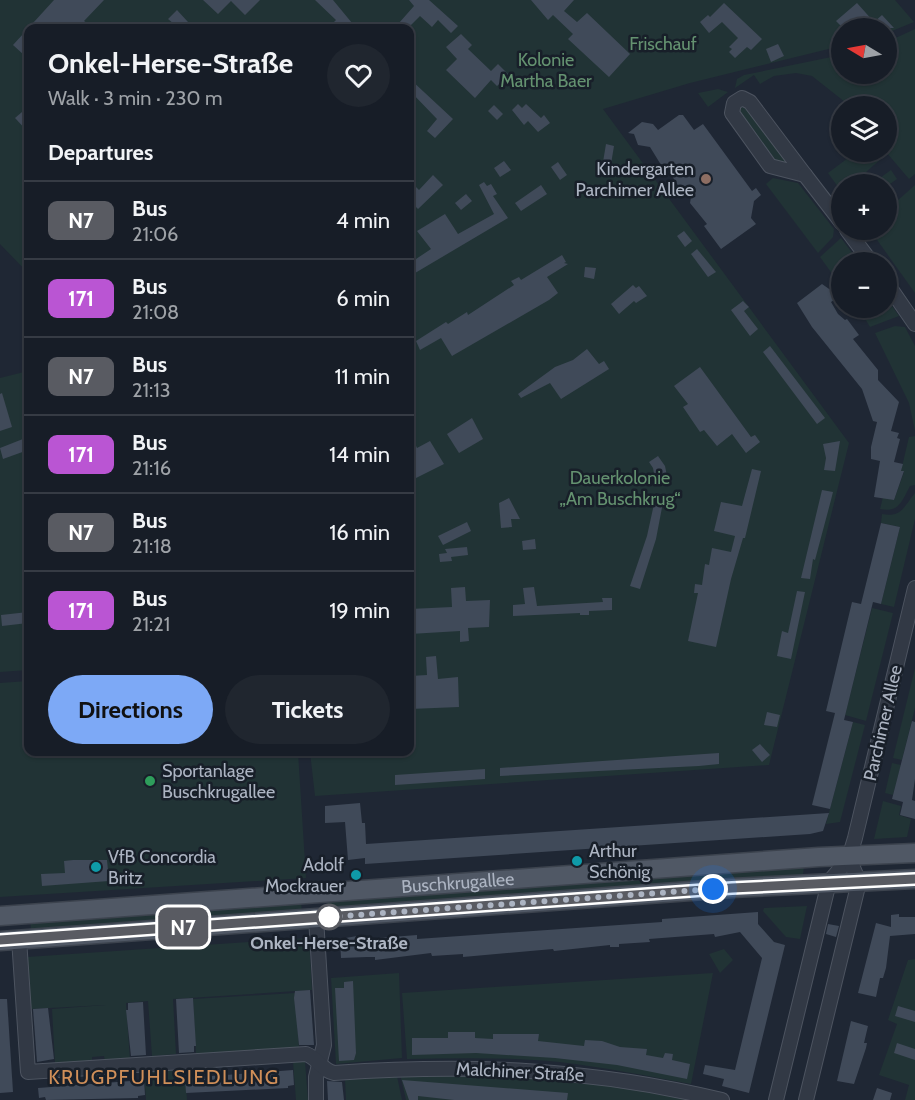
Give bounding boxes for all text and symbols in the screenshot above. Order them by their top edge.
north arrow [831,18,897,84]
map controls [831,18,897,318]
park label: Frischauf [629,33,697,55]
button: heart [327,44,390,107]
text: Onkel-Herse-Straße [48,46,293,80]
park label: Kolonie Martha Baer [500,49,592,92]
text: Walk · 3 min · 230 m [48,86,223,110]
button: layers [831,96,897,162]
text: Departures [48,139,153,166]
place label: Kindergarten Parchimer Allee [576,158,694,201]
marker: Kindergarten Parchimer Allee [699,172,713,186]
button: + [831,174,897,240]
text: Bus [132,195,167,222]
text: 4 min [336,207,390,234]
text: N7 [68,208,94,233]
text: 21:06 [132,222,178,246]
button: − [831,252,897,318]
text: Bus [132,273,167,300]
text: 6 min [336,285,390,312]
text: 171 [68,286,94,311]
text: 21:08 [132,300,179,324]
text: Bus [132,351,167,378]
text: 11 min [334,363,390,390]
text: N7 [68,364,94,389]
text: 21:13 [132,378,171,402]
text: Bus [132,429,167,456]
text: 14 min [329,441,390,468]
text: 171 [68,442,94,467]
text: 21:16 [132,456,171,480]
park label: Dauerkolonie „Am Buschkrug“ [560,467,680,510]
text: Bus [132,507,167,534]
text: 16 min [329,519,390,546]
text: N7 [68,520,94,545]
text: 21:18 [132,534,172,558]
text: Bus [132,585,167,612]
text: 19 min [329,597,390,624]
text: 171 [68,598,94,623]
text: 21:21 [132,612,170,636]
street label: Parchimer Allee [859,663,907,783]
button: Directions [48,675,213,744]
button: Tickets [225,675,390,744]
place label: Sportanlage Buschkrugallee [162,760,275,803]
marker: Sportanlage Buschkrugallee [143,774,157,788]
place label: Arthur Schönig [589,840,651,883]
place label: VfB Concordia Britz [108,846,216,889]
place label: Adolf Mockrauer [265,854,344,897]
marker: Arthur Schönig [570,854,584,868]
marker: VfB Concordia Britz [89,860,103,874]
marker: Adolf Mockrauer [349,868,363,882]
street label: Buschkrugallee [401,868,515,898]
your location [698,874,728,904]
marker: Onkel-Herse-Straße [316,904,342,930]
line badge: N7 [156,908,210,946]
text: N7 [170,915,196,940]
place label: Onkel-Herse-Straße [250,932,408,954]
street label: Malchiner Straße [455,1058,585,1086]
district label: KRUGPFUHLSIEDLUNG [48,1065,280,1089]

